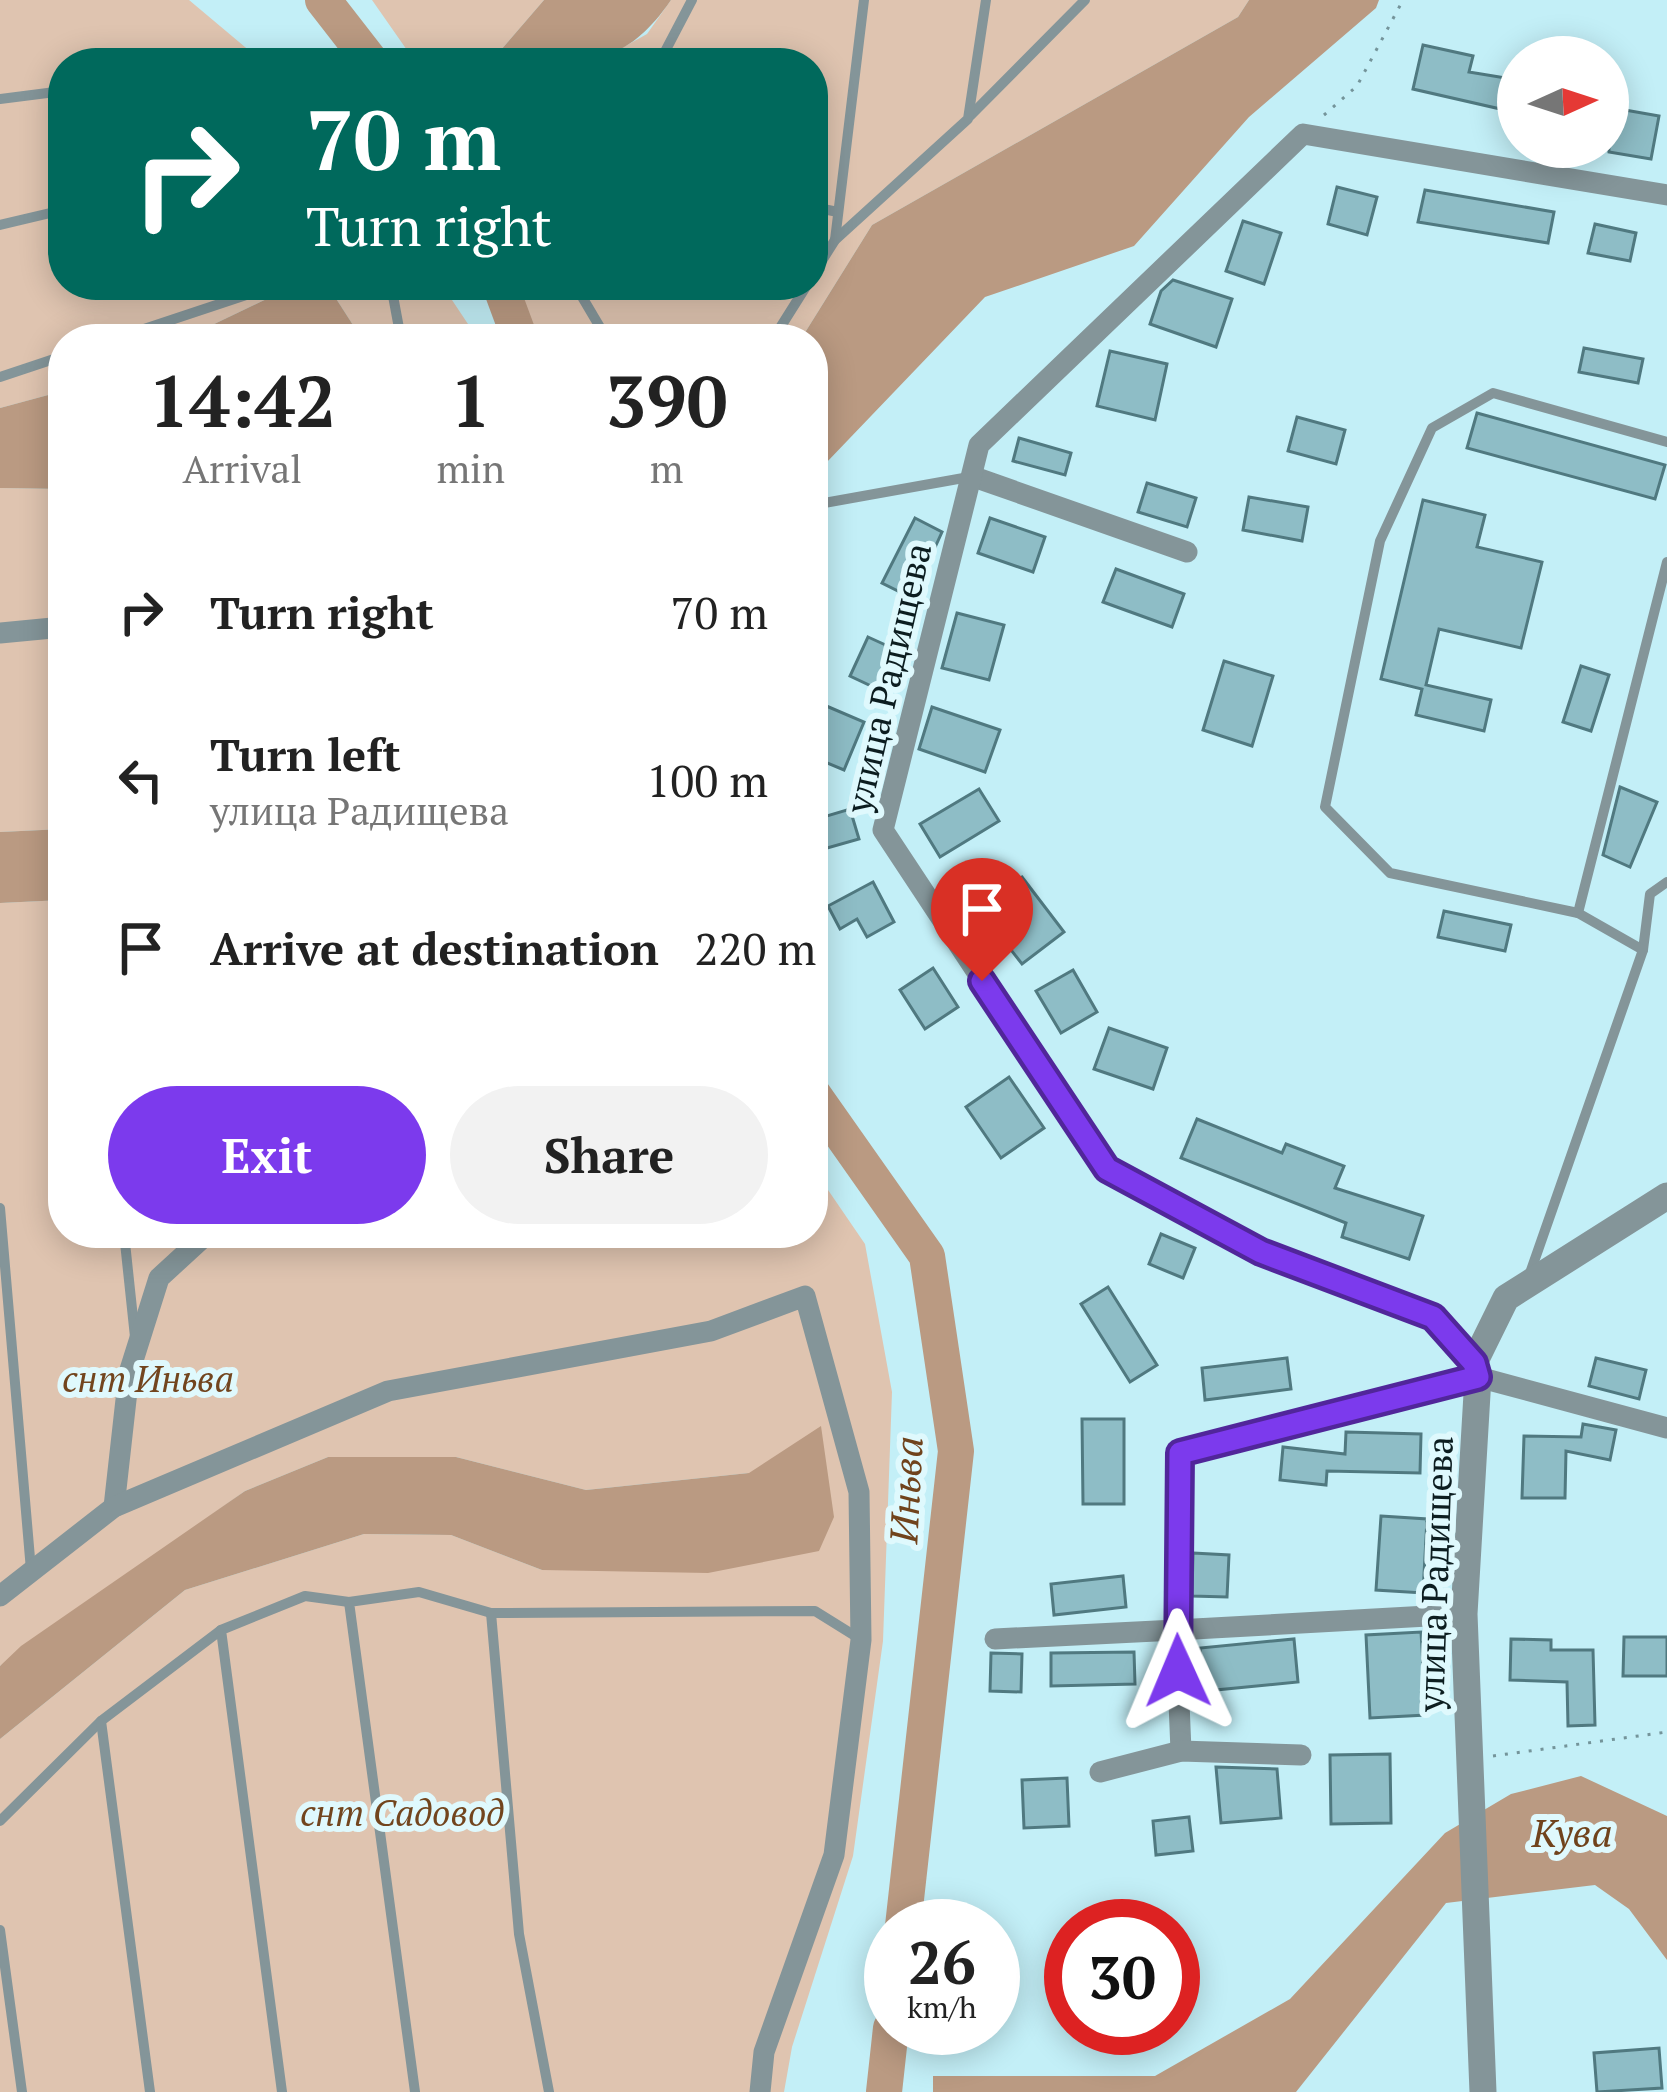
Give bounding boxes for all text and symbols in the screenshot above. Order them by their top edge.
north arrow [1497,36,1629,168]
map controls [1497,36,1629,168]
text: 70 m [306,83,501,194]
icon: right [108,96,264,252]
text: Turn right [306,190,552,261]
text: 14:42 [148,352,336,448]
text: 1 [450,352,491,448]
text: 390 [605,352,727,448]
text: Arrival [182,442,302,494]
text: min [436,442,505,494]
text: m [650,442,683,494]
street label: улица Радищева [833,538,941,819]
icon: right [108,579,174,645]
text: Turn right [210,582,434,642]
text: 70 m [670,582,768,642]
text: Turn left [210,724,401,784]
icon: left [108,747,174,813]
text: 100 m [646,750,768,810]
text: улица Радищева [210,784,509,836]
pin [931,858,1033,981]
icon: arrive [949,876,1015,942]
icon: arrive [108,915,174,981]
text: Arrive at destination [210,918,659,978]
text: 220 m [695,918,816,978]
button: Exit [108,1086,426,1224]
button: Share [450,1086,768,1224]
park label: снт Иньва [62,1355,234,1402]
water label: Иньва [876,1435,934,1546]
street label: улица Радищева [1406,1435,1463,1714]
position arrow [1115,1608,1241,1734]
park label: снт Садовод [300,1789,504,1836]
water label: Кува [1531,1806,1612,1858]
speed limit sign: 30 [1044,1899,1200,2055]
text: 26 [908,1922,976,2001]
text: km/h [907,1987,977,2027]

